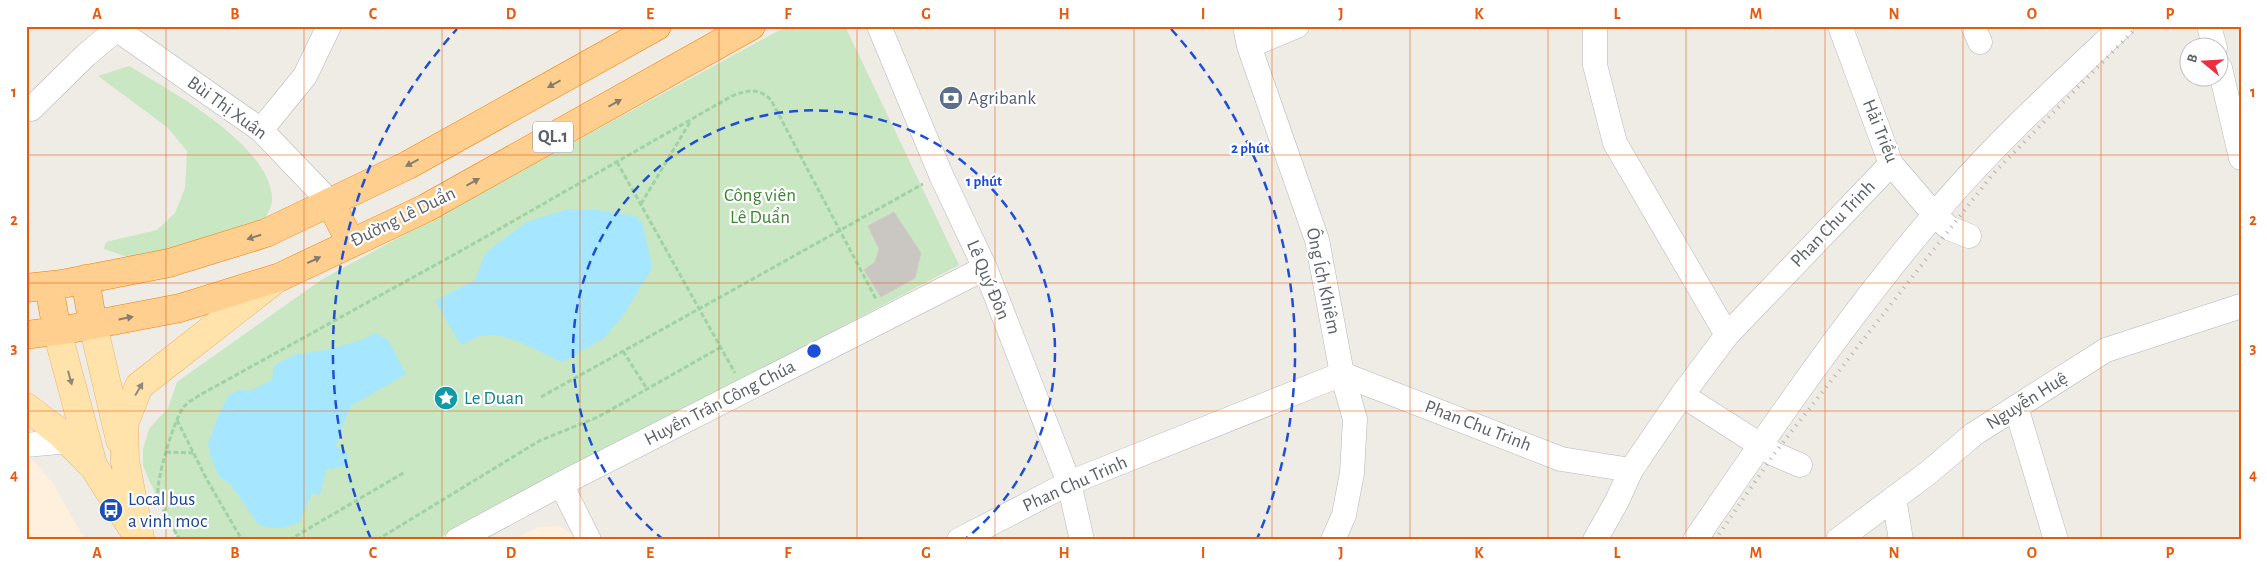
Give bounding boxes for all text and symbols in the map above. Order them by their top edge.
text: A [92,6,102,22]
text: B [230,6,240,22]
text: C [369,6,378,22]
text: D [506,6,517,22]
text: E [646,6,654,22]
text: F [784,6,792,22]
text: G [921,6,931,22]
text: H [1058,6,1070,22]
text: I [1201,6,1205,22]
text: J [1338,6,1344,22]
text: K [1474,6,1484,22]
text: L [1614,6,1621,22]
text: M [1750,6,1762,22]
text: N [1888,6,1900,22]
text: O [2027,6,2037,22]
text: P [2166,6,2175,22]
north arrow [2180,38,2230,88]
text: B [2185,52,2200,64]
street label: Bùi Thị Xuân [184,73,270,143]
one-way arrow [546,80,561,88]
text: 1 [11,84,17,100]
text: 1 [2250,84,2256,100]
bank icon: Agribank [938,85,964,111]
place label: Agribank [968,89,1036,108]
street label: Hải Triều [1859,97,1901,166]
one-way arrow [608,98,621,107]
road number: QL.1 [533,121,573,152]
text: 2 phút [1231,141,1269,156]
one-way arrow [404,159,419,167]
text: 1 phút [966,174,1002,189]
one-way arrow [466,177,479,186]
street label: Phan Chu Trinh [1787,177,1879,271]
street label: Đường Lê Duẩn [347,183,459,251]
park label: Công viên Lê Duẩn [724,186,796,227]
text: 2 [10,212,18,228]
text: 2 [2249,212,2257,228]
street label: Ông Ích Khiêm [1302,226,1345,336]
one-way arrow [246,233,261,241]
street label: Lê Quý Đôn [963,238,1013,322]
one-way arrow [307,256,321,264]
one-way arrow [119,314,135,322]
text: 3 [11,340,18,356]
text: 3 [2250,340,2257,356]
centre of rings [805,342,823,360]
street label: Huyền Trân Công Chúa [642,357,799,449]
street label: Nguyễn Huệ [1982,368,2071,433]
one-way arrow [66,370,74,385]
one-way arrow [134,383,143,396]
place icon: Le Duan [433,385,459,411]
place label: Le Duan [464,389,524,408]
street label: Phan Chu Trinh [1422,397,1534,455]
street label: Phan Chu Trinh [1020,452,1130,516]
text: 4 [10,467,18,483]
text: 4 [2249,467,2257,483]
place label: Local bus a vinh moc [128,490,207,531]
bus stop icon: Local bus a vinh moc [98,497,124,523]
text: A [92,545,102,561]
text: B [230,545,240,561]
text: C [369,545,378,561]
text: D [506,545,517,561]
text: E [646,545,654,561]
text: F [784,545,792,561]
text: G [921,545,931,561]
text: H [1058,545,1070,561]
text: I [1201,545,1205,561]
text: J [1338,545,1344,561]
text: K [1474,545,1484,561]
text: L [1614,545,1621,561]
text: M [1750,545,1762,561]
text: N [1888,545,1900,561]
text: O [2027,545,2037,561]
text: P [2166,545,2175,561]

